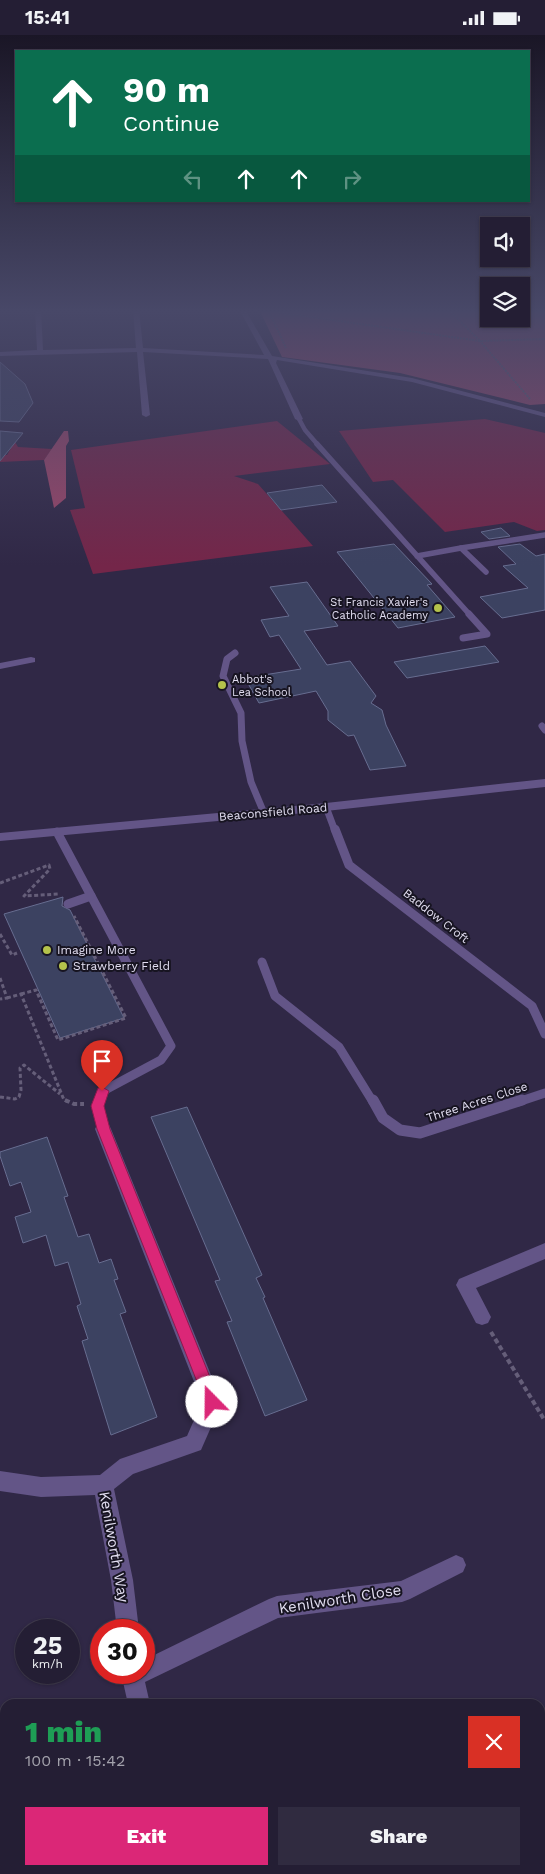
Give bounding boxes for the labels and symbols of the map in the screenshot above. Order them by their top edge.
place label: St Francis Xavier's Catholic Academy [330,596,428,622]
marker: St Francis Xavier's Catholic Academy [432,602,444,614]
place label: Abbot's Lea School [232,673,292,699]
marker: Abbot's Lea School [216,679,228,691]
street label: Beaconsfield Road [218,800,328,824]
street label: Baddow Croft [400,886,472,946]
place label: Imagine More [57,943,136,957]
marker: Imagine More [41,944,53,956]
place label: Strawberry Field [73,959,170,973]
marker: Strawberry Field [57,960,69,972]
pin [81,1040,123,1091]
street label: Three Acres Close [425,1079,529,1125]
position arrow [185,1375,237,1427]
street label: Kenilworth Way [95,1490,133,1604]
street label: Kenilworth Close [278,1580,402,1618]
speed limit sign: 30 [90,1619,155,1684]

